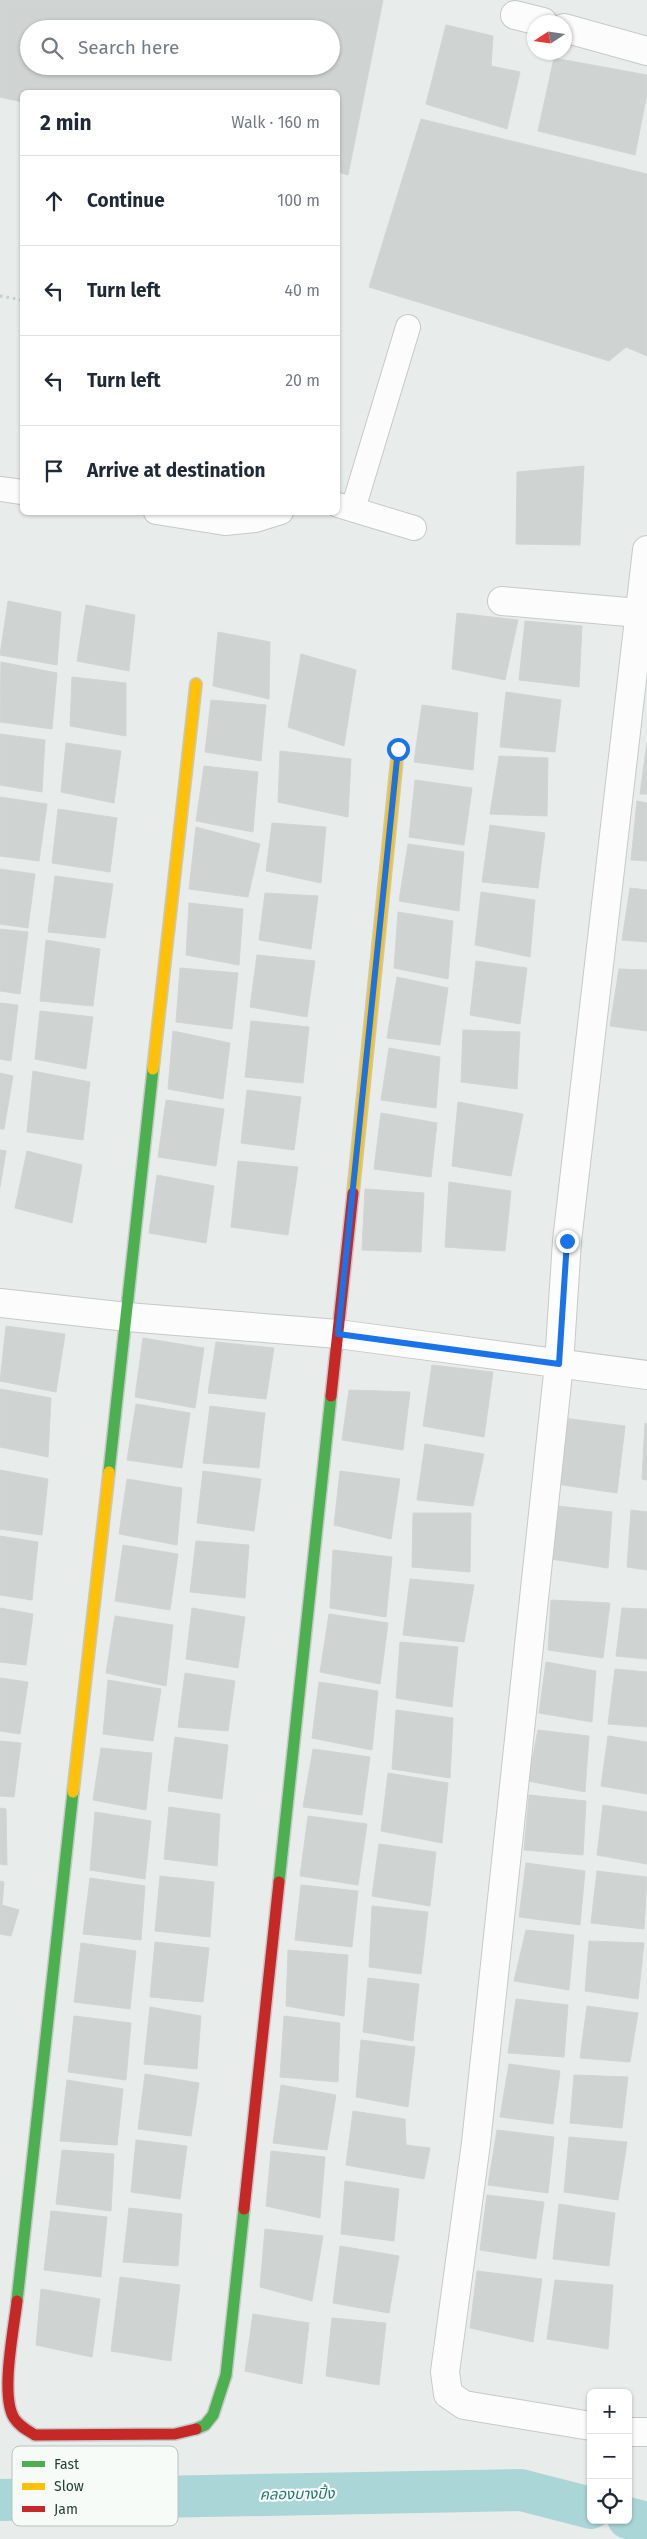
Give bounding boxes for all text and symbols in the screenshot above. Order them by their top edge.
north arrow [527,15,572,60]
search box [20,20,340,75]
icon: search [38,34,66,62]
text: Search here [78,36,179,59]
text: 2 min [40,110,92,136]
text: Walk · 160 m [231,113,320,132]
icon: ahead [40,187,68,215]
text: Continue [87,189,165,212]
text: 100 m [277,191,320,210]
icon: left [40,277,68,305]
text: Turn left [87,279,161,302]
text: 40 m [285,281,320,300]
icon: left [40,367,68,395]
text: Turn left [87,369,161,392]
text: 20 m [285,371,320,390]
icon: arrive [40,457,68,485]
text: Arrive at destination [87,459,266,482]
route start [387,738,410,761]
route end [556,1230,579,1253]
map controls [587,2389,632,2524]
button: + [587,2389,632,2434]
button: − [587,2434,632,2479]
legend [12,2446,178,2526]
text: Fast [54,2456,80,2473]
text: Slow [54,2478,84,2495]
button: locate [587,2479,632,2524]
water label: คลองบางปิ้ง [259,2483,335,2504]
text: Jam [54,2501,78,2518]

